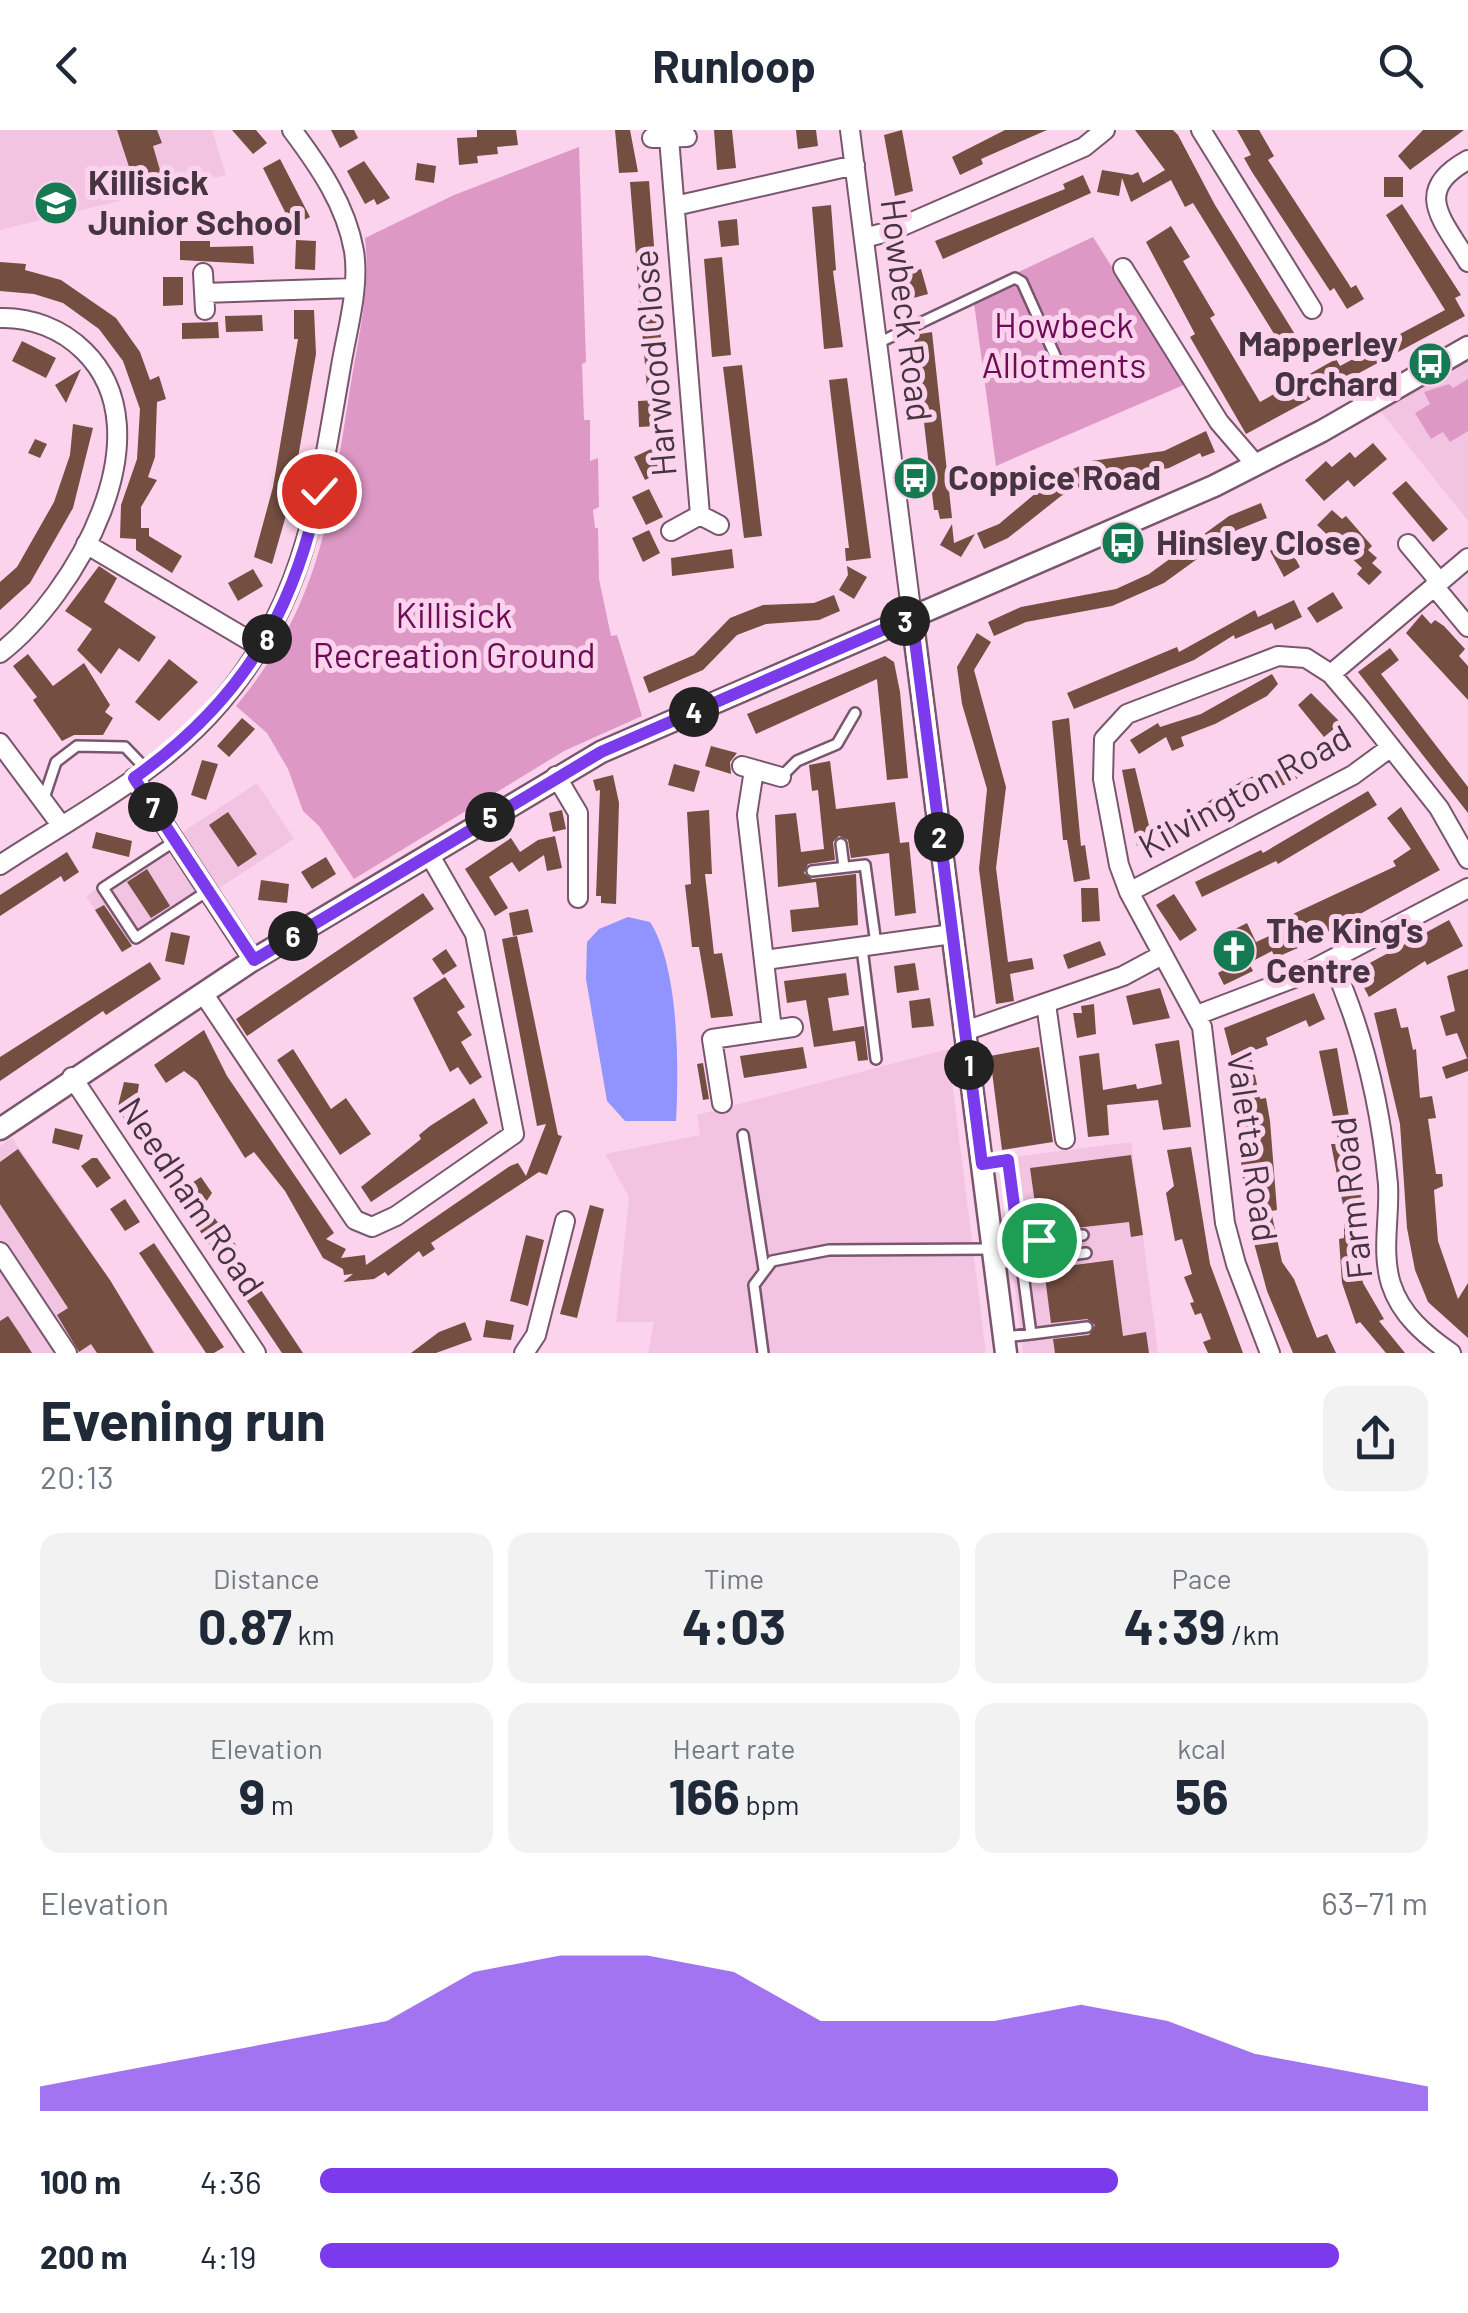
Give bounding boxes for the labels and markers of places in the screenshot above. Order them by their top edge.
place label: Killisick Junior School [88,160,302,242]
school or university icon: Killisick Junior School [33,180,79,226]
place label: Mapperley Orchard [1238,321,1398,403]
bus stop icon: Mapperley Orchard [1407,341,1453,387]
pin [277,449,362,534]
bus stop icon: Coppice Road [892,455,938,501]
place label: Coppice Road [948,455,1161,497]
bus stop icon: Hinsley Close [1100,520,1146,566]
place label: Hinsley Close [1156,520,1361,562]
pin: 3 [880,596,930,646]
pin: 8 [242,614,292,664]
pin: 4 [669,687,719,737]
pin: 7 [128,782,178,832]
pin: 5 [465,792,515,842]
pin: 2 [914,812,964,862]
place label: The King's Centre [1266,908,1424,990]
pin: 6 [268,911,318,961]
church icon: The King's Centre [1211,928,1257,974]
pin: 1 [944,1040,994,1090]
pin [997,1198,1082,1283]

